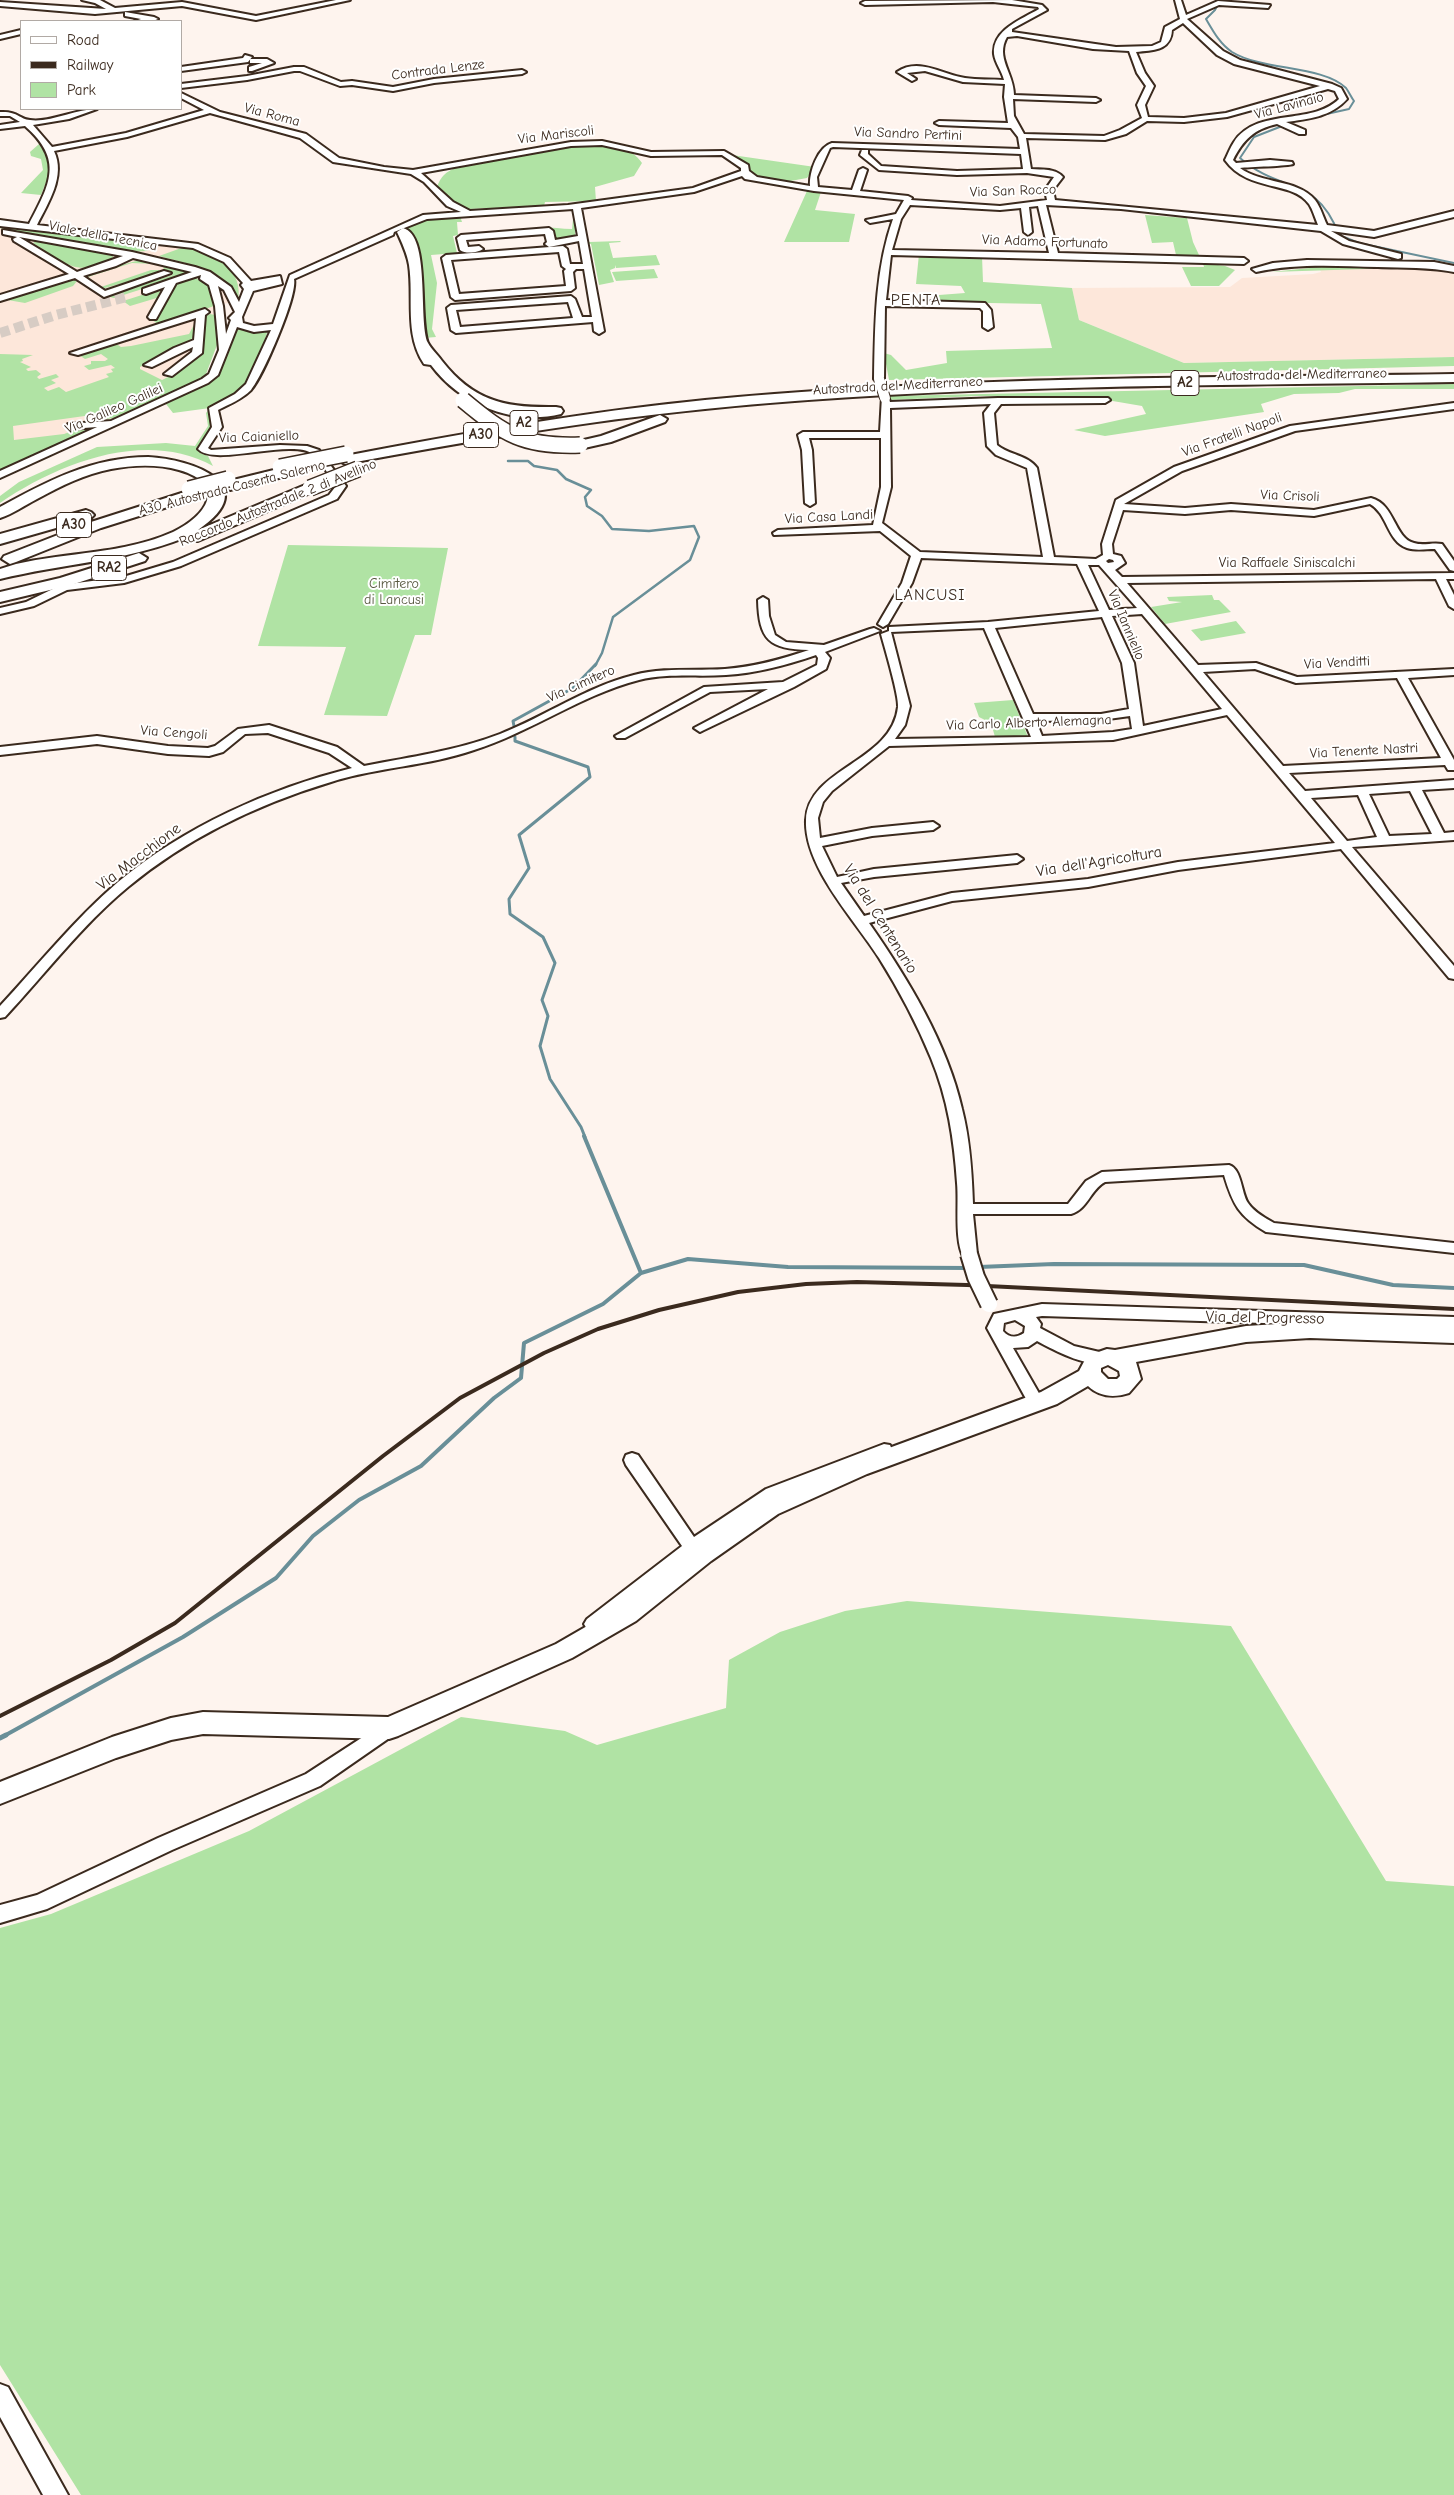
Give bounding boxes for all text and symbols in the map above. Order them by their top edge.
legend [20,20,182,110]
text: Road [67,31,99,49]
text: Railway [67,56,113,74]
street label: Contrada Lenze [390,56,486,84]
text: Park [67,81,96,99]
street label: Via Lavinaio [1252,89,1326,123]
street label: Via Roma [242,100,302,130]
street label: Via Mariscoli [517,122,595,148]
street label: Via Sandro Pertini [854,124,962,144]
street label: Via San Rocco [970,181,1056,201]
street label: Viale della Tecnica [47,217,159,255]
street label: Via Adamo Fortunato [982,231,1108,253]
district label: PENTA [890,290,942,310]
street label: Autostrada del Mediterraneo [1217,365,1387,385]
road number: A2 [1171,370,1199,396]
street label: Autostrada del Mediterraneo [813,373,983,399]
street label: Via Galileo Galilei [63,380,165,438]
street label: Via Fratelli Napoli [1180,409,1284,461]
road number: A2 [510,410,538,436]
road number: A30 [464,422,498,448]
street label: Via Caianiello [219,427,299,447]
street label: Raccordo Autostradale 2 di Avellino [177,456,379,550]
street label: A30 Autostrada Caserta Salerno [137,457,327,519]
street label: Via Crisoli [1260,487,1320,505]
street label: Via Casa Landi [784,506,874,528]
road number: A30 [56,512,92,538]
street label: Via Raffaele Siniscalchi [1219,555,1355,571]
road number: RA2 [92,556,126,580]
park label: Cimitero di Lancusi [364,576,424,608]
district label: LANCUSI [894,585,966,605]
street label: Via Ianniello [1104,587,1148,663]
street label: Via Venditti [1304,653,1370,673]
street label: Via Cimitero [544,662,618,706]
street label: Via Carlo Alberto Alemagna [946,712,1112,734]
street label: Via Cengoli [140,722,208,744]
street label: Via Tenente Nastri [1309,740,1419,762]
street label: Via Macchione [93,819,185,895]
street label: Via dell'Agricoltura [1035,843,1163,881]
street label: Via del Centenario [839,861,921,977]
street label: Via del Progresso [1205,1307,1325,1329]

